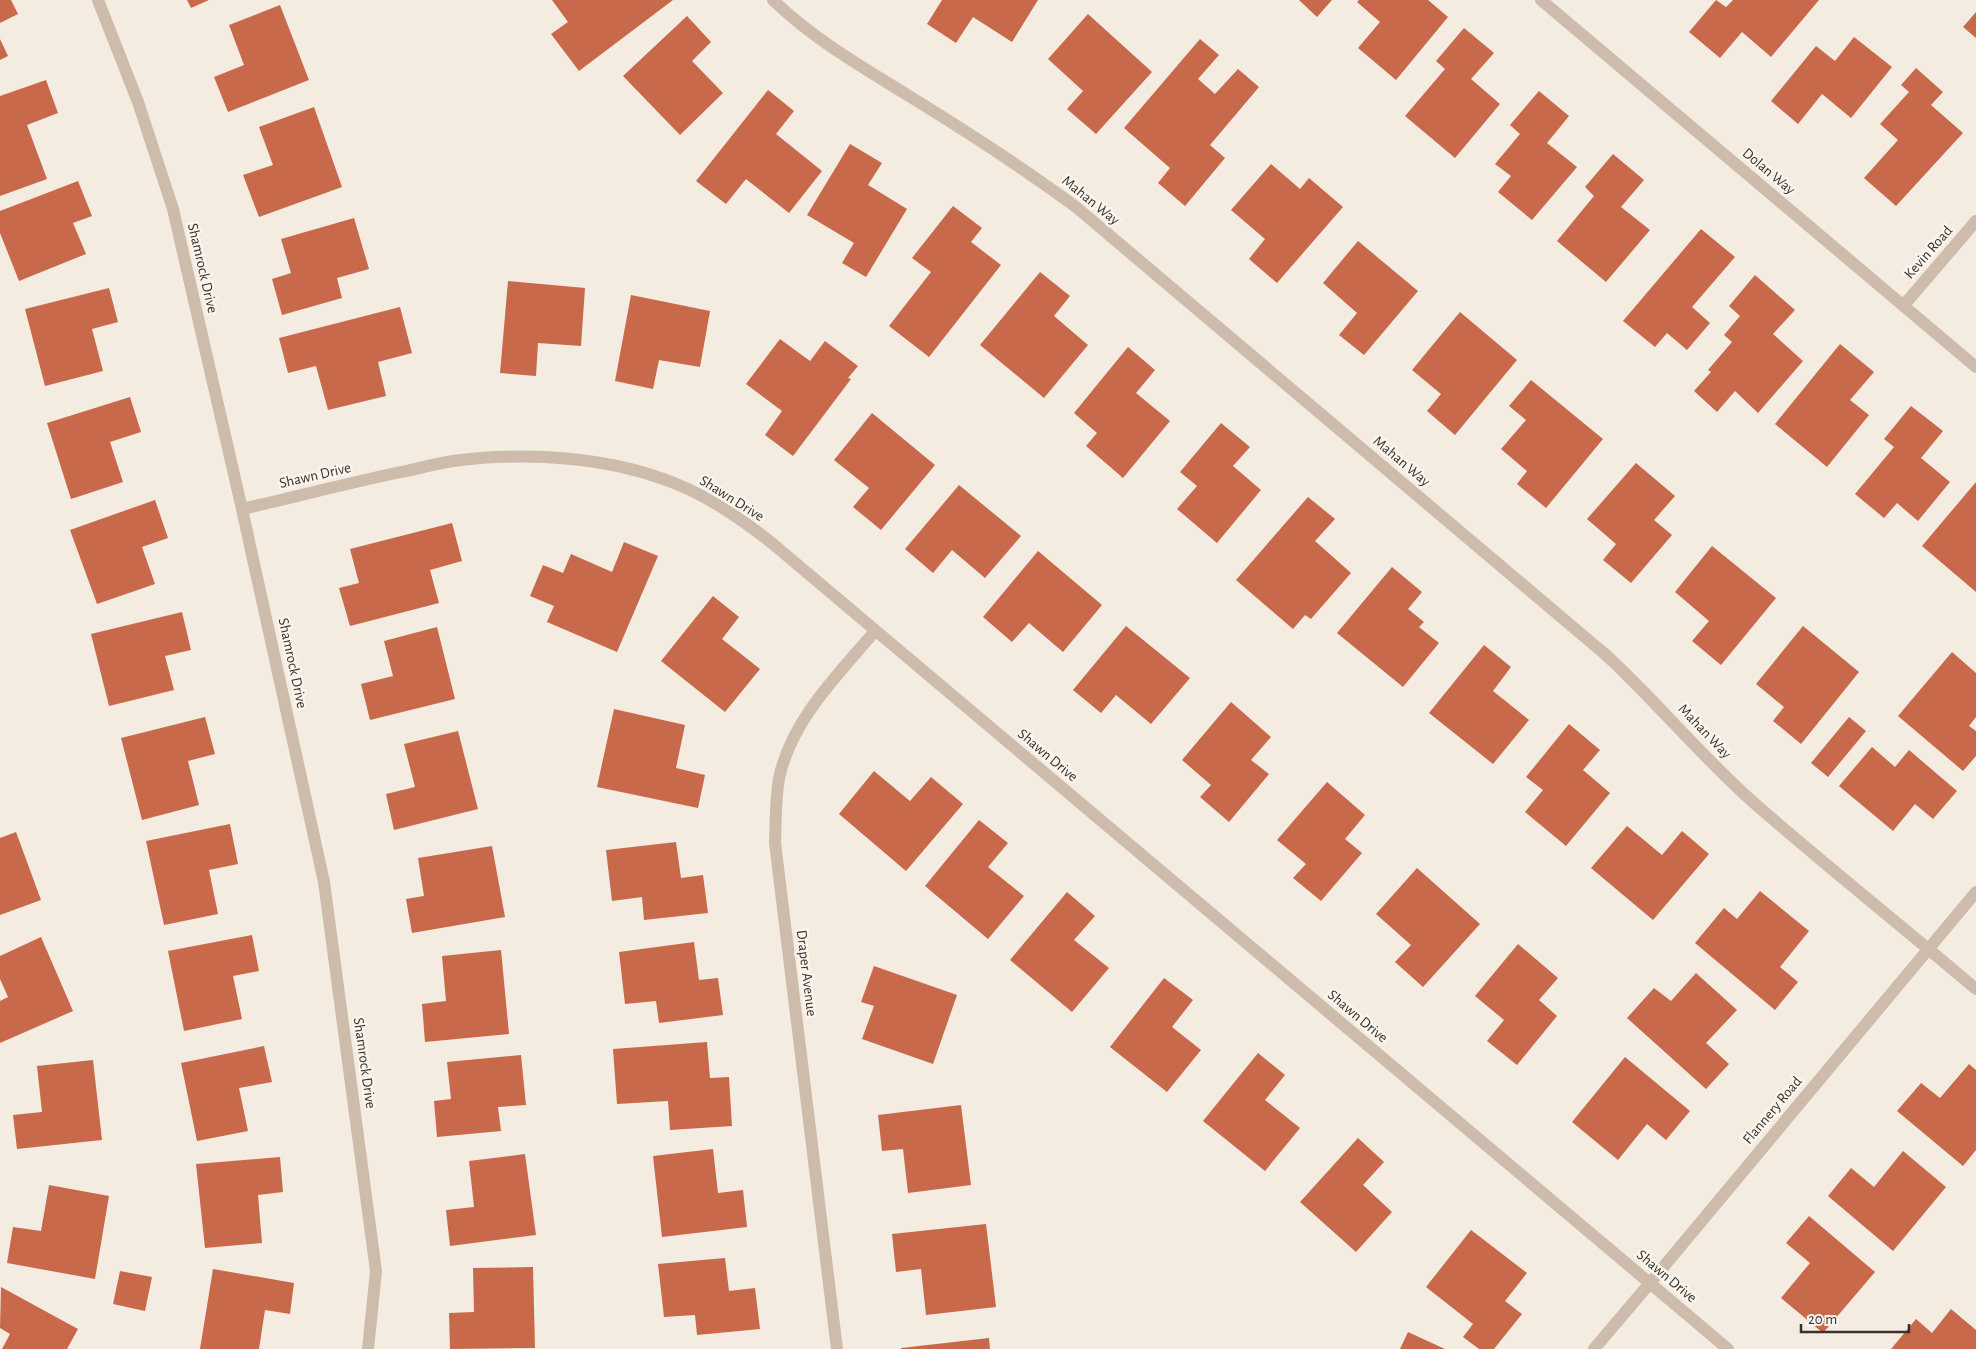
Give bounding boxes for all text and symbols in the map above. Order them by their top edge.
street label: Dolan Way [1740,145,1798,198]
street label: Mahan Way [1059,173,1123,228]
street label: Shamrock Drive [185,222,220,315]
street label: Kevin Road [1901,223,1955,282]
street label: Mahan Way [1370,433,1433,490]
street label: Shawn Drive [278,460,352,491]
street label: Shawn Drive [697,473,767,524]
street label: Shamrock Drive [276,617,309,710]
street label: Mahan Way [1675,701,1734,762]
street label: Shawn Drive [1015,726,1081,785]
street label: Draper Avenue [794,929,819,1017]
street label: Shawn Drive [1325,987,1391,1046]
street label: Shamrock Drive [351,1017,378,1110]
street label: Flannery Road [1740,1074,1805,1147]
street label: Shawn Drive [1634,1247,1700,1306]
scale bar [1801,1302,1908,1334]
text: 20 m [1808,1312,1837,1327]

